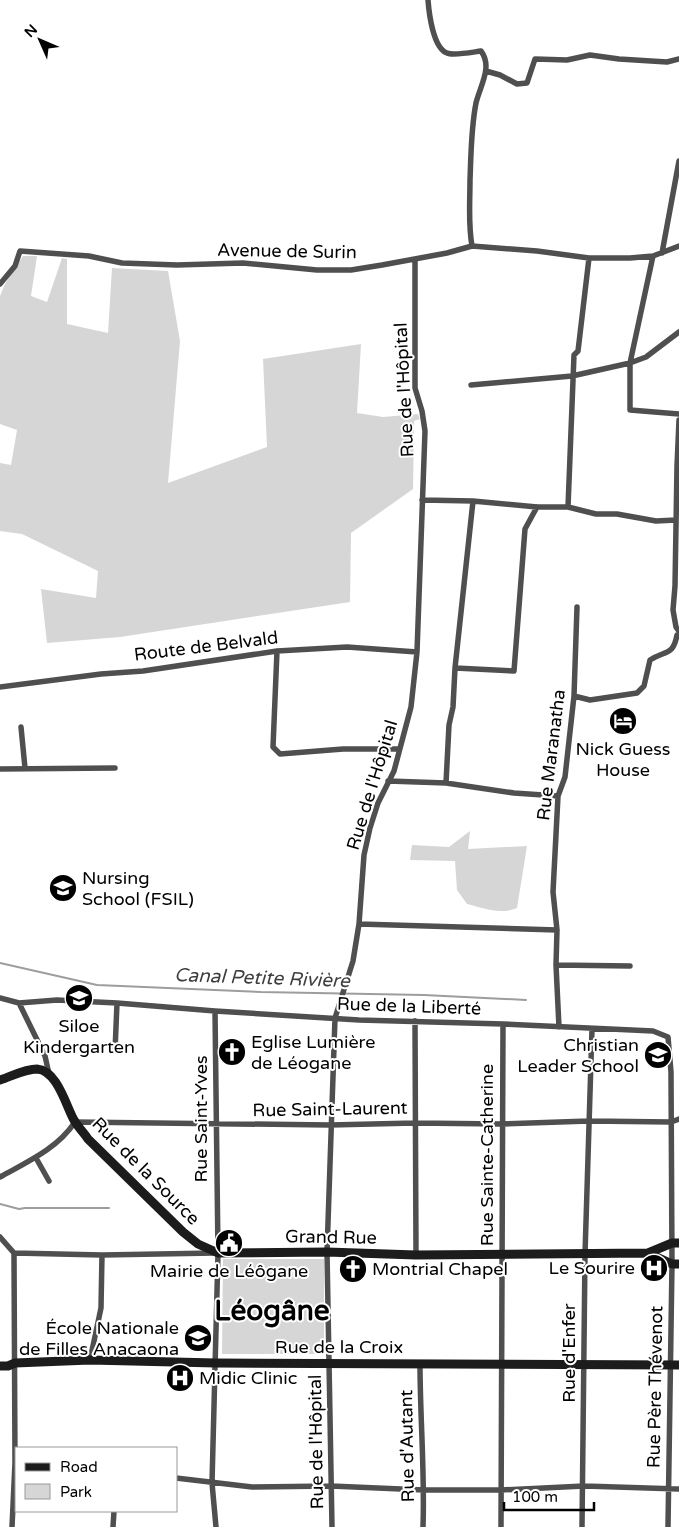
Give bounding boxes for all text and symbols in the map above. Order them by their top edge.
north arrow [15,15,65,65]
text: N [21,21,41,41]
street label: Avenue de Surin [217,239,357,263]
street label: Rue de l'Hôpital [389,322,419,458]
street label: Route de Belvald [133,626,279,666]
street label: Rue Maranatha [532,688,570,822]
hotel icon: Nick Guess House [608,706,638,736]
street label: Rue de l'Hôpital [342,717,402,853]
place label: Nick Guess House [576,738,670,781]
place label: Nursing School (FSIL) [82,867,194,910]
school or university icon: Nursing School (FSIL) [48,873,78,903]
water label: Canal Petite Rivière [174,964,351,992]
school or university icon: Siloe Kindergarten [64,983,94,1013]
street label: Rue de la Liberté [336,992,482,1020]
place label: Siloe Kindergarten [23,1015,135,1058]
place label: Eglise Lumière de Léogane [251,1031,375,1074]
place label: Christian Leader School [517,1034,639,1077]
church icon: Eglise Lumière de Léogane [217,1037,247,1067]
school or university icon: Christian Leader School [643,1040,673,1070]
street label: Rue Saint-Yves [190,1055,212,1183]
street label: Rue Sainte-Catherine [476,1064,498,1246]
street label: Rue Saint-Laurent [252,1097,408,1121]
street label: Rue de la Source [87,1112,205,1230]
street label: Grand Rue [285,1225,377,1249]
public building icon: Mairie de Léôgane [214,1228,244,1258]
hospital icon: Le Sourire [639,1253,669,1283]
church icon: Montrial Chapel [338,1254,368,1284]
place label: Le Sourire [549,1257,635,1279]
place label: Montrial Chapel [372,1258,508,1280]
place label: Mairie de Léôgane [150,1260,308,1282]
district label: Léogâne [214,1294,330,1328]
street label: Rue d'Enfer [558,1303,580,1403]
street label: Rue Père Thévenot [643,1306,667,1468]
place label: École Nationale de Filles Anacaona [19,1317,179,1360]
school or university icon: École Nationale de Filles Anacaona [183,1323,213,1353]
street label: Rue de la Croix [275,1336,403,1358]
hospital icon: Midic Clinic [165,1363,195,1393]
place label: Midic Clinic [199,1367,297,1389]
street label: Rue de l'Hôpital [304,1374,328,1510]
street label: Rue d'Autant [395,1389,419,1503]
legend [15,1447,178,1512]
text: Road [60,1458,98,1476]
scale bar [504,1480,594,1512]
text: Park [60,1483,92,1501]
text: 100 m [512,1488,558,1506]

